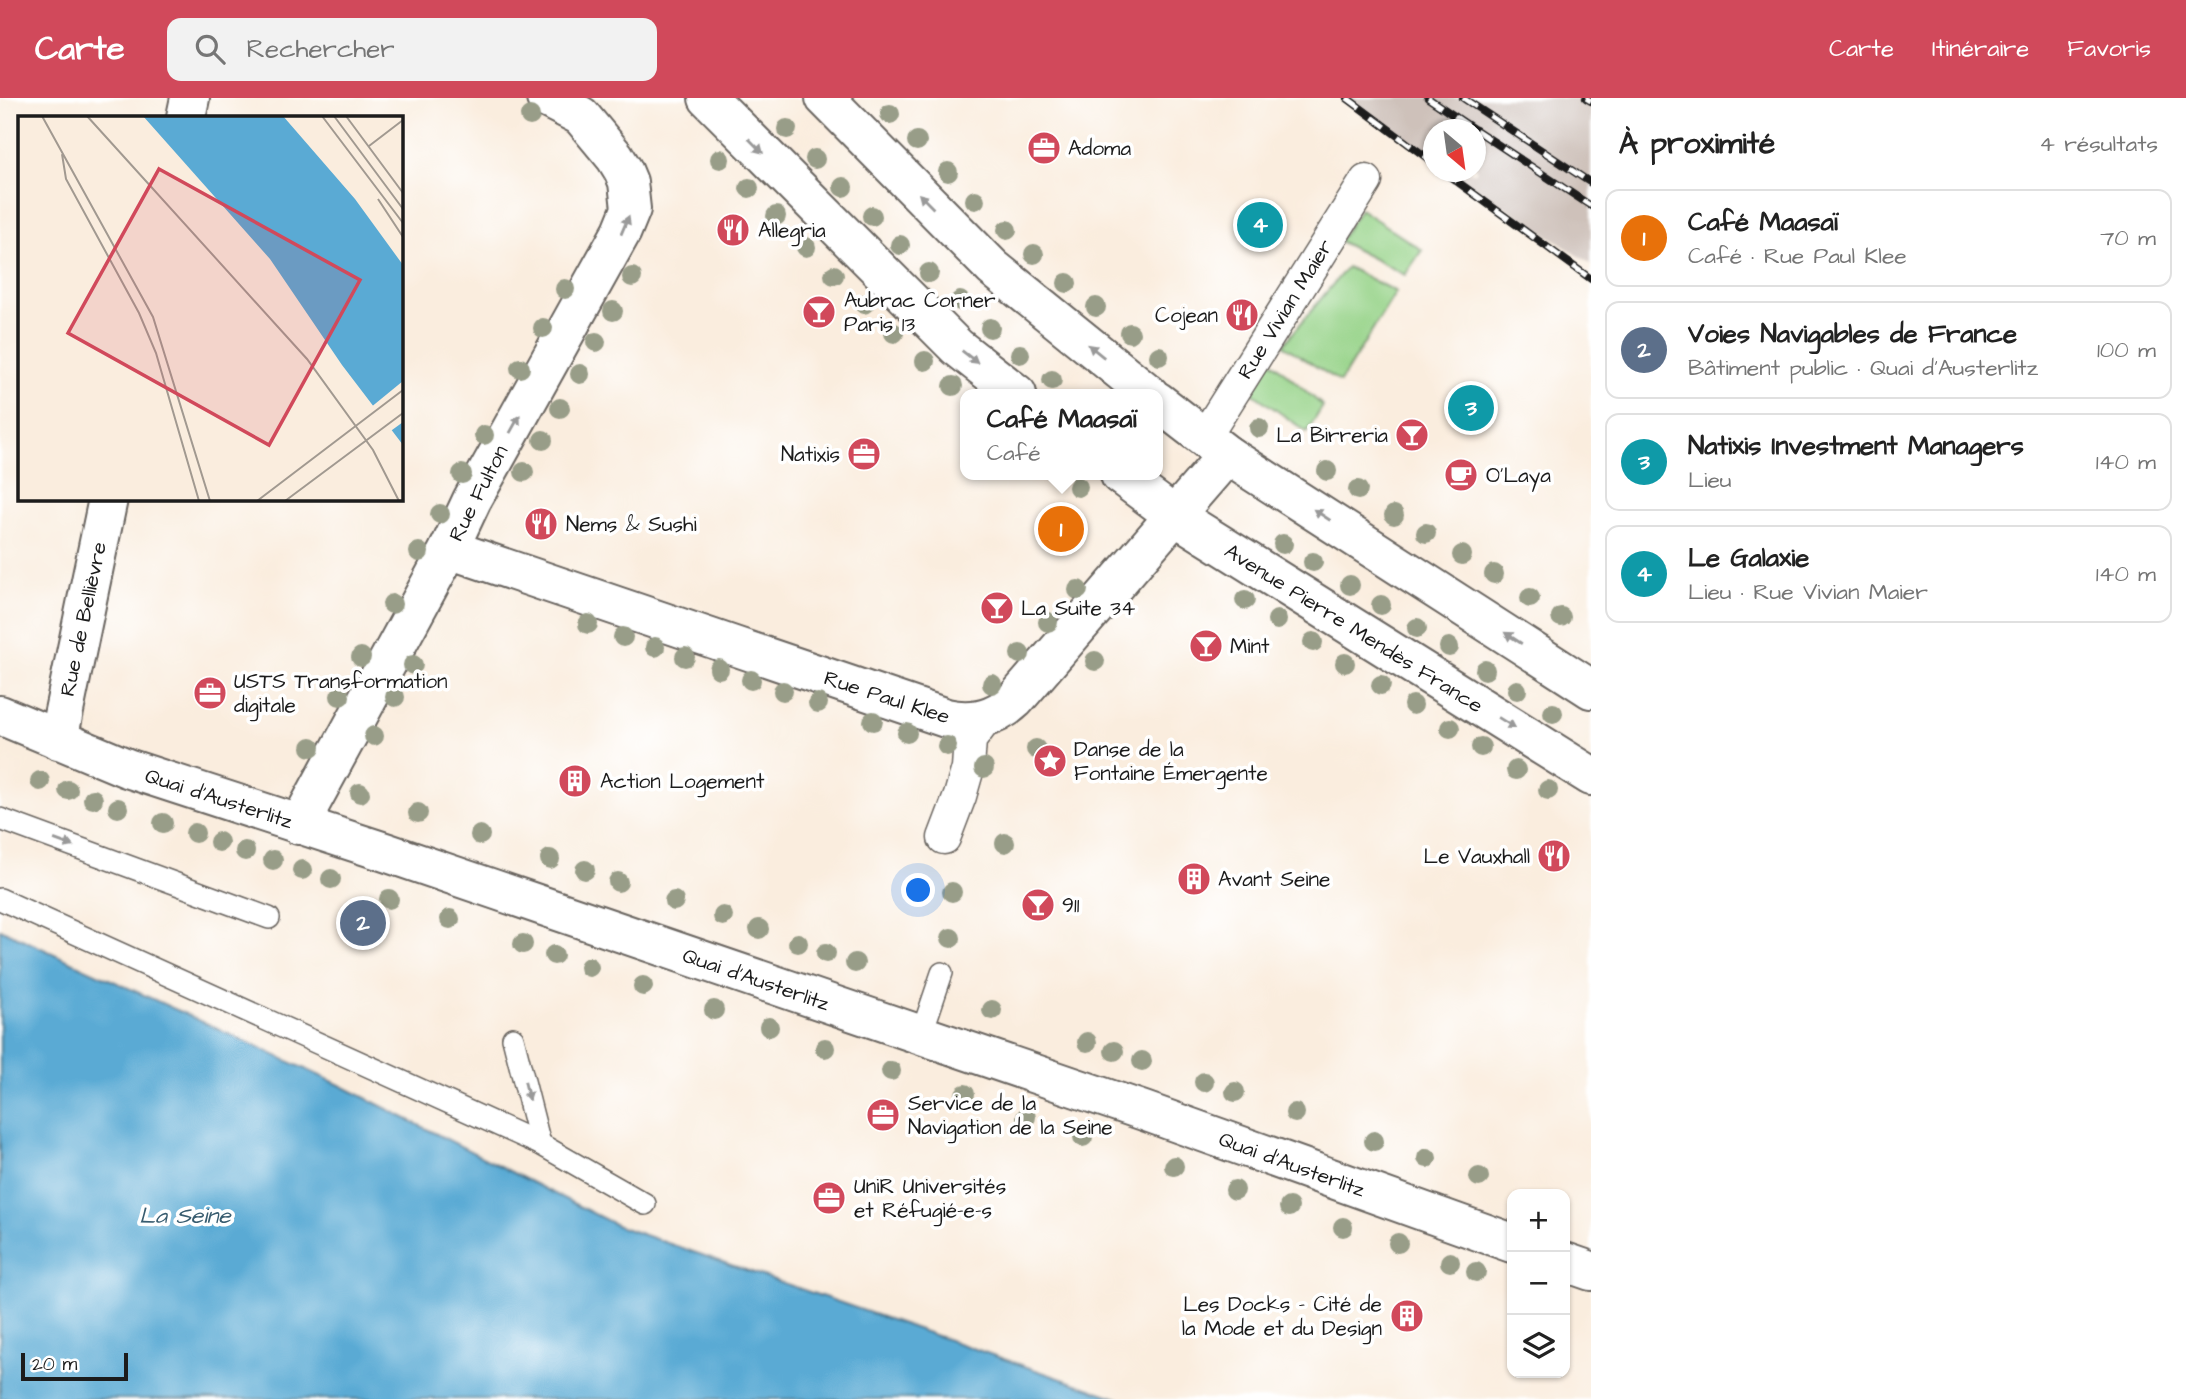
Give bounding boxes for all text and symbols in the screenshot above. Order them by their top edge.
search box [167,18,657,81]
text: Carte [35,26,125,72]
icon: search [191,30,229,68]
text: Rechercher [247,31,395,67]
text: Carte [1829,32,1894,66]
text: Itinéraire [1932,32,2029,66]
text: Favoris [2067,32,2151,66]
inset map [18,116,402,500]
north arrow [1423,119,1486,182]
text: À proximité [1619,123,1775,165]
text: 4 résultats [2039,128,2158,160]
office icon: Adoma [1025,129,1063,167]
place label: Adoma [1068,134,1131,163]
one-way arrow [747,138,764,154]
one-way arrow [918,192,935,209]
pin: 4 [1237,199,1283,251]
text: Café Maasaï [1688,204,1838,240]
restaurant icon: Allegria [714,211,752,249]
one-way arrow [619,214,630,235]
place label: Allegria [758,216,826,247]
text: 1 [1643,222,1645,254]
text: 70 m [2100,222,2156,254]
street label: Rue Vivian Maier [1231,234,1340,385]
text: Café · Rue Paul Klee [1688,240,1907,272]
place label: Aubrac Corner Paris 13 [844,286,996,339]
bar icon: Aubrac Corner Paris 13 [800,293,838,331]
restaurant icon: Cojean [1223,296,1261,334]
place label: Cojean [1155,301,1218,330]
text: Voies Navigables de France [1688,316,2017,352]
text: 2 [1637,334,1651,366]
text: 100 m [2097,334,2156,366]
one-way arrow [1088,344,1106,359]
one-way arrow [961,350,979,365]
text: Bâtiment public · Quai d'Austerlitz [1688,352,2038,384]
pin: 3 [1448,382,1494,434]
popup [960,389,1163,480]
text: Café Maasaï [987,401,1136,437]
one-way arrow [509,414,521,433]
bar icon: La Birreria [1393,416,1431,454]
place label: La Birreria [1276,421,1388,450]
text: Natixis Investment Managers [1688,428,2024,464]
office icon: Natixis [845,435,883,473]
text: Café [987,437,1041,469]
street label: Rue Fulton [442,440,515,546]
place label: Natixis [781,440,840,469]
text: 3 [1638,446,1650,478]
text: 140 m [2096,446,2156,478]
cafe icon: O’Laya [1442,456,1480,494]
place label: O’Laya [1486,461,1551,492]
text: Lieu [1688,464,1732,496]
pin: 1 [1038,503,1084,555]
restaurant icon: Nems & Sushi [522,505,560,543]
one-way arrow [1312,509,1331,522]
place label: Nems & Sushi [566,510,697,539]
street label: Avenue Pierre Mendès France [1219,537,1489,720]
street label: Rue de Bellièvre [53,539,114,699]
text: Le Galaxie [1688,540,1809,576]
text: 4 [1636,558,1652,590]
text: 140 m [2096,558,2156,590]
text: Lieu · Rue Vivian Maier [1688,576,1928,608]
bar icon: La Suite 34 [978,589,1016,627]
place label: La Suite 34 [1021,594,1135,623]
bar icon: Mint [1187,627,1225,665]
place label: Mint [1230,632,1270,661]
one-way arrow [1503,632,1523,645]
street label: Rue Paul Klee [820,664,953,731]
place label: USTS Transformation digitale [234,667,448,722]
office icon: USTS Transformation digitale [191,674,229,712]
one-way arrow [1497,717,1517,730]
place label: Danse de la Fontaine Émergente [1074,735,1268,790]
place icon: Danse de la Fontaine Émergente [1031,742,1069,780]
street label: Quai d'Austerlitz [141,761,297,836]
building icon: Action Logement [556,762,594,800]
place label: Action Logement [600,767,765,798]
restaurant icon: Le Vauxhall [1535,837,1573,875]
one-way arrow [53,838,74,849]
place label: Le Vauxhall [1424,842,1530,871]
building icon: Avant Seine [1175,860,1213,898]
place label: Avant Seine [1218,865,1330,894]
your location [901,873,935,907]
bar icon: 911 [1019,886,1057,924]
place label: 911 [1062,891,1080,920]
pin: 2 [340,897,386,949]
street label: Quai d'Austerlitz [679,941,834,1018]
one-way arrow [522,1080,533,1102]
place label: Service de la Navigation de la Seine [908,1089,1113,1144]
office icon: Service de la Navigation de la Seine [864,1096,902,1134]
street label: Quai d'Austerlitz [1215,1125,1369,1205]
place label: UniR Universités et Réfugié-e-s [854,1172,1006,1227]
office icon: UniR Universités et Réfugié-e-s [810,1179,848,1217]
map controls [1507,1189,1570,1378]
button: + [1507,1189,1570,1252]
water label: La Seine [139,1200,232,1232]
button: − [1507,1252,1570,1315]
place label: Les Docks - Cité de la Mode et du Design [1182,1290,1382,1345]
building icon: Les Docks - Cité de la Mode et du Design [1388,1297,1426,1335]
button: layers [1507,1315,1570,1378]
scale bar [21,1350,128,1382]
text: 20 m [32,1351,77,1378]

